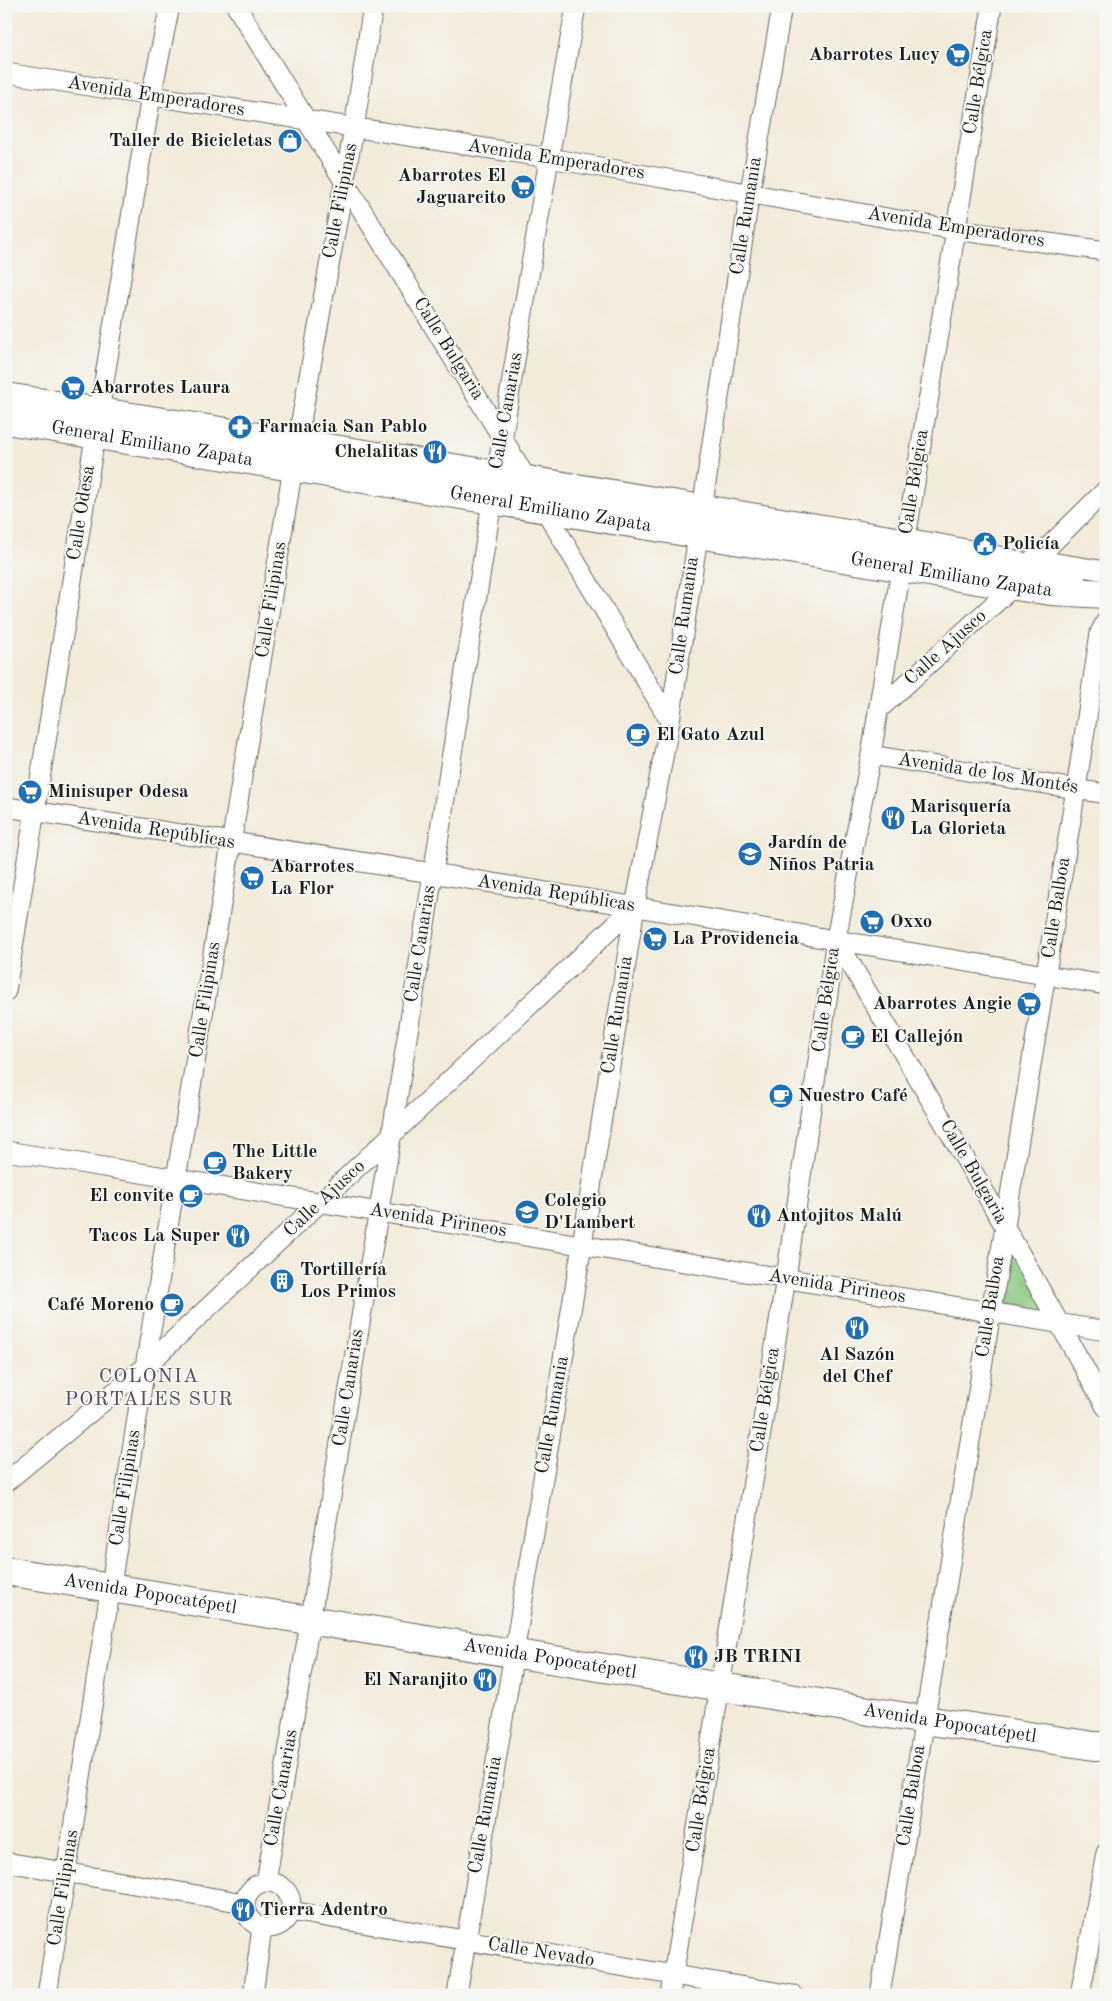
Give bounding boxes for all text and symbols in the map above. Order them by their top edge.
street label: Calle Bélgica [961,27,997,136]
supermarket icon: Abarrotes Lucy [945,42,971,68]
place label: Abarrotes Lucy [809,46,940,65]
street label: Avenida Emperadores [66,74,246,120]
shop icon: Taller de Bicicletas [277,128,303,154]
place label: Taller de Bicicletas [109,132,272,151]
street label: Avenida Emperadores [466,137,646,183]
street label: Calle Filipinas [320,141,362,261]
street label: Calle Rumania [728,155,766,276]
place label: Abarrotes El Jaguarcito [398,167,506,208]
supermarket icon: Abarrotes El Jaguarcito [510,174,536,200]
street label: Avenida Emperadores [866,205,1046,251]
street label: Calle Bulgaria [409,294,487,404]
street label: Calle Canarias [487,351,527,471]
supermarket icon: Abarrotes Laura [60,375,86,401]
place label: Abarrotes Laura [90,379,231,398]
pharmacy icon: Farmacia San Pablo [227,414,253,440]
street label: General Emiliano Zapata [50,418,255,470]
place label: Farmacia San Pablo [258,418,427,437]
street label: Calle Bélgica [897,427,933,536]
restaurant icon: Chelalitas [422,439,448,465]
place label: Chelalitas [334,443,418,462]
street label: Calle Odesa [65,463,99,562]
street label: General Emiliano Zapata [448,484,654,536]
public building icon: Policía [972,531,998,557]
place label: Policía [1002,535,1060,554]
street label: Calle Filipinas [253,540,291,660]
street label: General Emiliano Zapata [849,550,1054,601]
street label: Calle Rumania [667,555,703,676]
street label: Calle Ajusco [901,606,991,690]
cafe icon: El Gato Azul [625,722,651,748]
place label: El Gato Azul [656,726,765,745]
street label: Avenida de los Montés [896,750,1080,798]
supermarket icon: Minisuper Odesa [17,779,43,805]
place label: Minisuper Odesa [48,783,189,802]
place label: Marisquería La Glorieta [910,798,1012,839]
restaurant icon: Marisquería La Glorieta [880,805,906,831]
street label: Avenida Repúblicas [76,809,236,853]
place label: Jardín de Niños Patria [768,834,875,875]
school or university icon: Jardín de Niños Patria [737,841,763,867]
street label: Calle Balboa [1040,855,1075,960]
place label: Abarrotes La Flor [270,858,354,899]
supermarket icon: Abarrotes La Flor [239,865,265,891]
street label: Avenida Repúblicas [476,872,636,916]
street label: Calle Canarias [402,884,440,1004]
supermarket icon: Oxxo [859,909,885,935]
place label: Oxxo [890,913,932,932]
supermarket icon: La Providencia [642,926,668,952]
place label: La Providencia [672,930,800,949]
street label: Calle Filipinas [187,940,225,1060]
street label: Calle Bélgica [810,945,844,1054]
street label: Calle Rumania [599,954,637,1075]
supermarket icon: Abarrotes Angie [1016,991,1042,1017]
place label: Abarrotes Angie [873,995,1012,1014]
cafe icon: El Callejón [840,1024,866,1050]
place label: El Callejón [870,1028,963,1047]
cafe icon: Nuestro Café [768,1083,794,1109]
place label: Nuestro Café [798,1087,908,1106]
street label: Calle Bulgaria [936,1117,1011,1228]
place label: The Little Bakery [232,1143,318,1184]
cafe icon: The Little Bakery [202,1150,228,1176]
street label: Calle Ajusco [281,1157,369,1241]
cafe icon: El convite [178,1183,204,1209]
place label: El convite [89,1187,174,1206]
place label: Colegio D'Lambert [544,1192,635,1233]
school or university icon: Colegio D'Lambert [514,1199,540,1225]
street label: Avenida Pirineos [368,1201,508,1241]
restaurant icon: Antojitos Malú [746,1203,772,1229]
place label: Antojitos Malú [776,1207,902,1226]
restaurant icon: Tacos La Super [225,1223,251,1249]
place label: Tacos La Super [88,1227,220,1246]
street label: Calle Balboa [974,1254,1009,1359]
place label: Tortillería Los Primos [300,1261,396,1302]
street label: Avenida Pirineos [767,1267,907,1307]
building icon: Tortillería Los Primos [269,1268,295,1294]
cafe icon: Café Moreno [159,1292,185,1318]
place label: Café Moreno [47,1296,154,1315]
restaurant icon: Al Sazón del Chef [844,1315,870,1341]
street label: Calle Canarias [330,1328,368,1448]
street label: Calle Bélgica [748,1345,784,1454]
place label: Al Sazón del Chef [819,1346,895,1387]
street label: Calle Rumania [533,1354,573,1475]
district label: COLONIA PORTALES SUR [65,1367,233,1410]
street label: Calle Filipinas [107,1428,145,1548]
street label: Avenida Popocatépetl [62,1571,238,1618]
street label: Avenida Popocatépetl [462,1636,638,1683]
restaurant icon: JB TRINI [683,1644,709,1670]
place label: JB TRINI [714,1648,802,1667]
restaurant icon: El Naranjito [472,1667,498,1693]
place label: El Naranjito [363,1671,468,1690]
street label: Avenida Popocatépetl [862,1701,1038,1747]
street label: Calle Canarias [262,1728,302,1848]
street label: Calle Balboa [895,1743,930,1848]
street label: Calle Bélgica [684,1745,720,1854]
street label: Calle Rumania [466,1754,506,1875]
street label: Calle Filipinas [45,1828,83,1948]
restaurant icon: Tierra Adentro [230,1897,256,1923]
place label: Tierra Adentro [260,1901,388,1920]
street label: Calle Nevado [486,1935,596,1971]

